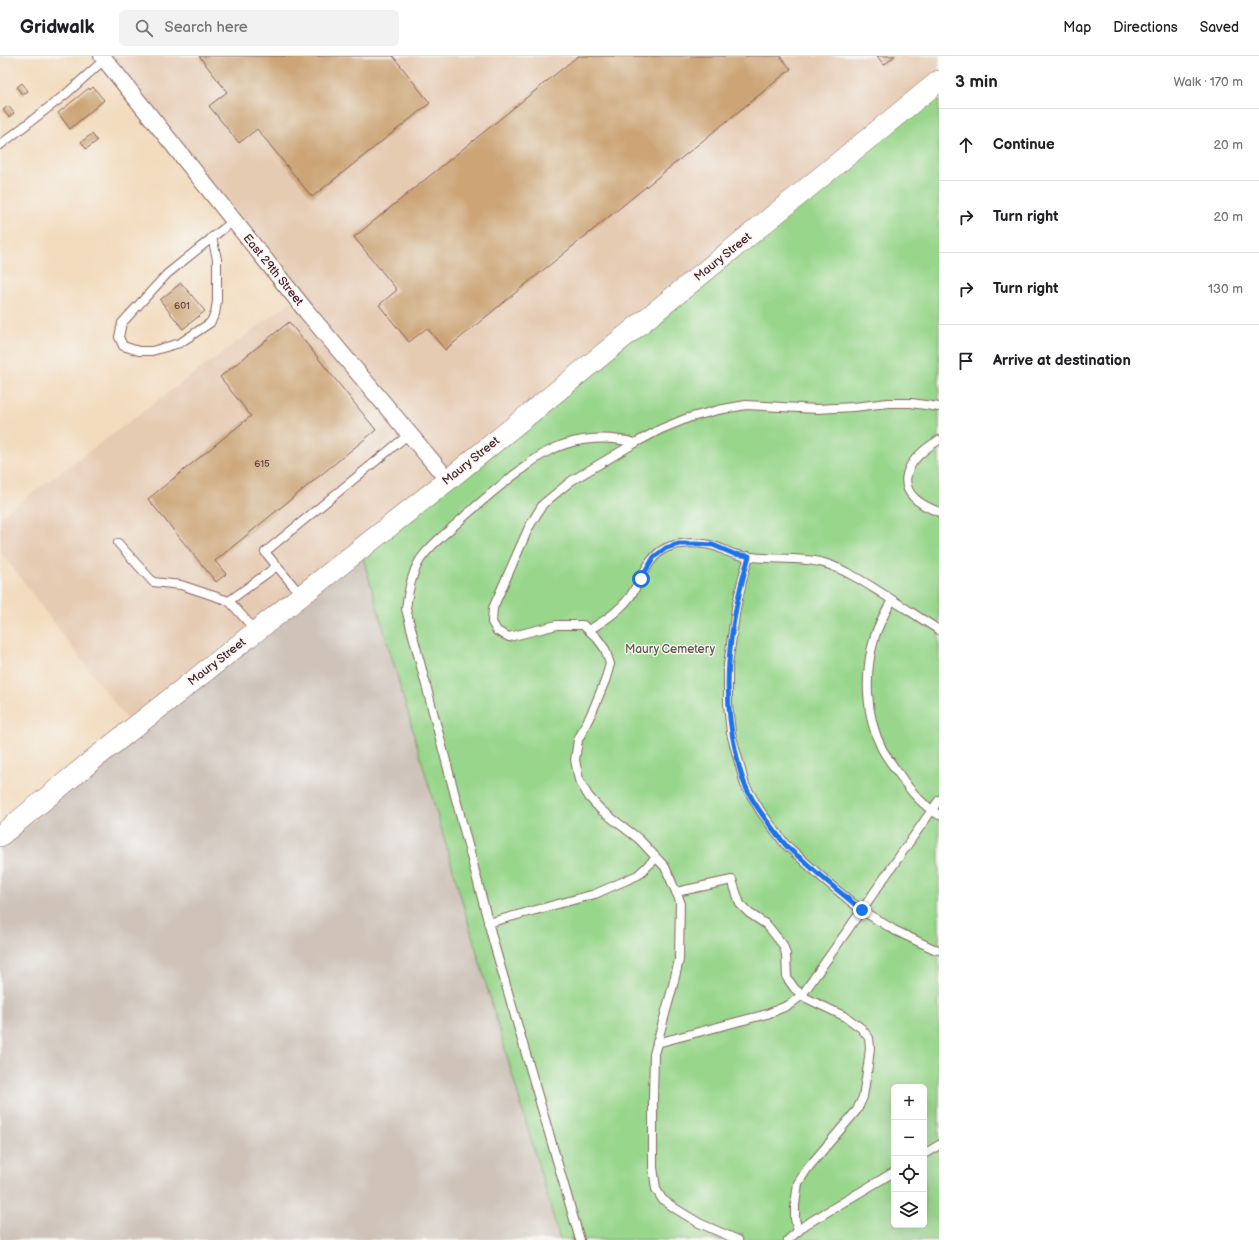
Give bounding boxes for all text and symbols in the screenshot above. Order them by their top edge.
search box [119,10,399,46]
text: Gridwalk [20,16,95,39]
icon: search [133,17,155,39]
text: Search here [165,18,248,37]
text: Map [1063,19,1091,36]
text: Directions [1113,19,1178,36]
text: Saved [1200,19,1239,36]
text: 3 min [955,72,998,92]
text: Walk · 170 m [1173,74,1243,90]
icon: ahead [955,134,977,156]
text: Continue [993,135,1055,154]
text: 20 m [1213,137,1243,153]
icon: right [955,206,977,228]
text: Turn right [993,207,1058,226]
text: 20 m [1213,209,1243,225]
street label: Maury Street [691,229,755,285]
street label: East 29th Street [240,231,307,309]
icon: right [955,278,977,300]
text: Turn right [993,279,1058,298]
text: 130 m [1208,281,1243,297]
house number: 601 [174,300,190,312]
icon: arrive [955,350,977,372]
text: Arrive at destination [993,351,1131,370]
street label: Maury Street [439,433,503,489]
house number: 615 [254,458,270,470]
route start [632,570,650,588]
street label: Maury Street [185,635,249,689]
park label: Maury Cemetery [625,642,716,657]
route end [853,901,871,919]
map controls [891,1084,927,1228]
button: + [891,1084,927,1120]
button: − [891,1120,927,1156]
button: locate [891,1156,927,1192]
button: layers [891,1192,927,1228]

